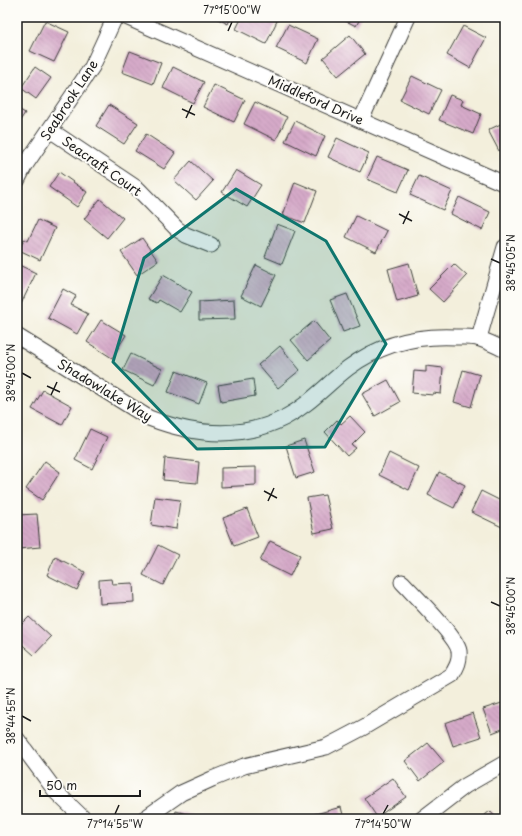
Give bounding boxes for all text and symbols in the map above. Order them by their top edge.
text: 77°15'00"W [203,2,261,17]
street label: Seabrook Lane [35,56,102,144]
street label: Middleford Drive [265,70,367,129]
street label: Seacraft Court [59,131,146,200]
text: 38°45'05"N [503,234,518,292]
text: 38°45'00"N [3,344,18,402]
street label: Shadowlake Way [54,354,156,425]
text: 38°45'00"N [503,577,518,635]
text: 38°44'55"N [3,687,18,745]
scale bar [40,772,140,798]
text: 50 m [46,776,77,794]
text: 77°14'55"W [87,816,144,831]
text: 77°14'50"W [355,816,412,831]

